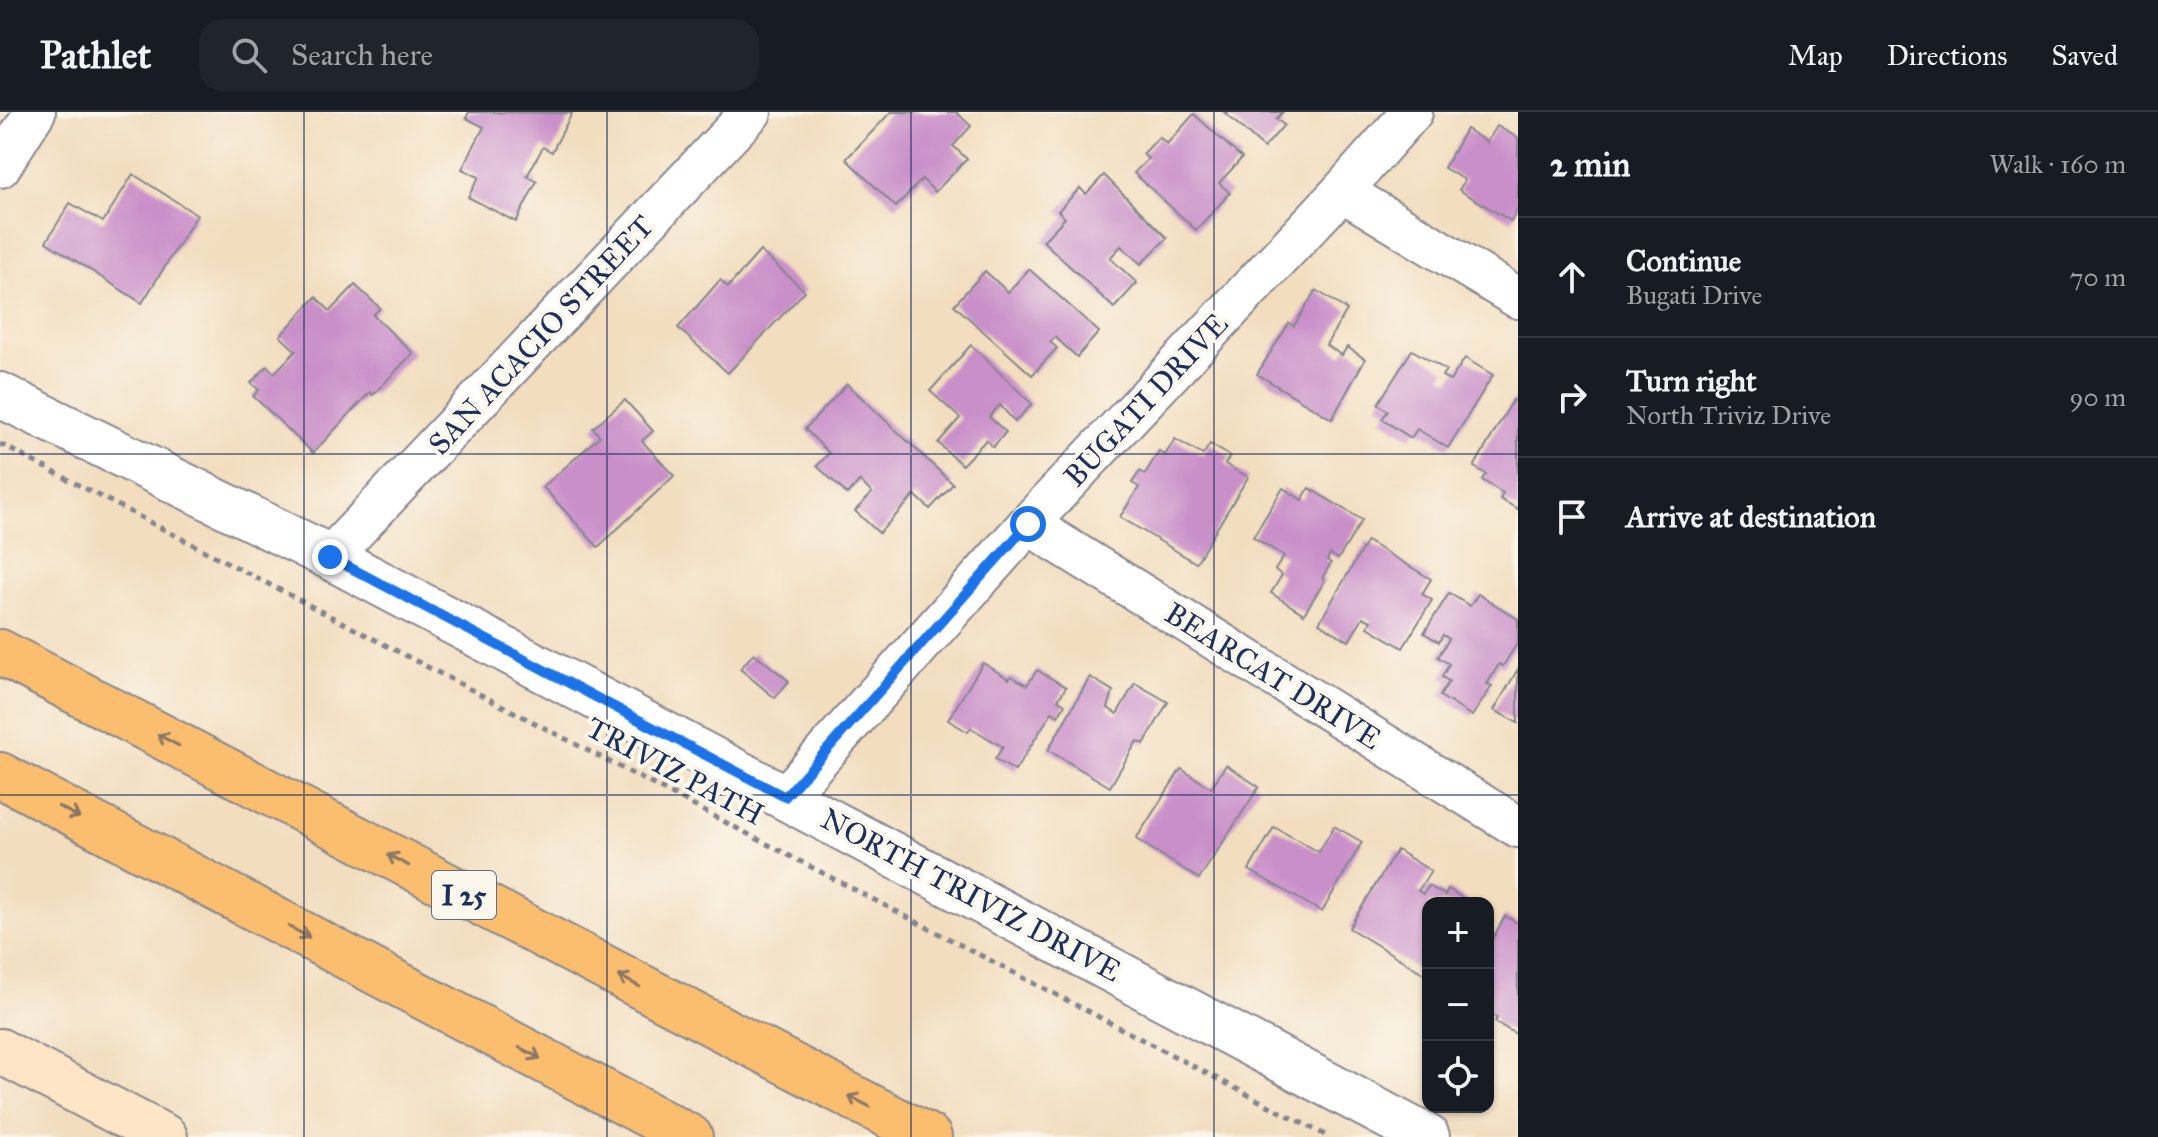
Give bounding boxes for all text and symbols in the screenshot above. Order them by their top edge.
search box [199,19,759,91]
text: Pathlet [40,32,151,78]
icon: search [227,33,271,77]
text: Search here [291,37,433,73]
text: Map [1788,38,1843,73]
text: Directions [1887,38,2008,73]
text: Saved [2052,38,2118,73]
text: 2 min [1550,144,1630,185]
text: Walk · 160 m [1990,148,2126,180]
street label: SAN ACACIO STREET [421,208,661,462]
text: Continue [1626,243,1741,279]
icon: ahead [1550,255,1594,299]
text: 70 m [2070,261,2126,293]
text: Bugati Drive [1626,279,1762,311]
street label: BUGATI DRIVE [1057,306,1235,494]
text: Turn right [1626,363,1757,399]
icon: right [1550,375,1594,419]
text: 90 m [2069,381,2126,413]
text: North Triviz Drive [1626,399,1831,431]
icon: arrive [1550,495,1594,539]
text: Arrive at destination [1626,499,1876,535]
route start [1010,506,1046,542]
route end [312,539,348,575]
street label: BEARCAT DRIVE [1158,595,1388,757]
street label: TRIVIZ PATH [580,709,770,833]
one-way arrow [157,732,180,747]
street label: NORTH TRIVIZ DRIVE [815,801,1127,989]
one-way arrow [57,804,80,820]
one-way arrow [387,852,411,868]
road number: I 25 [432,871,496,919]
map controls [1422,897,1494,1113]
button: + [1422,897,1494,969]
one-way arrow [287,925,311,941]
button: − [1422,969,1494,1041]
one-way arrow [618,972,641,988]
button: locate [1422,1041,1494,1113]
one-way arrow [517,1046,541,1062]
one-way arrow [848,1092,872,1108]

